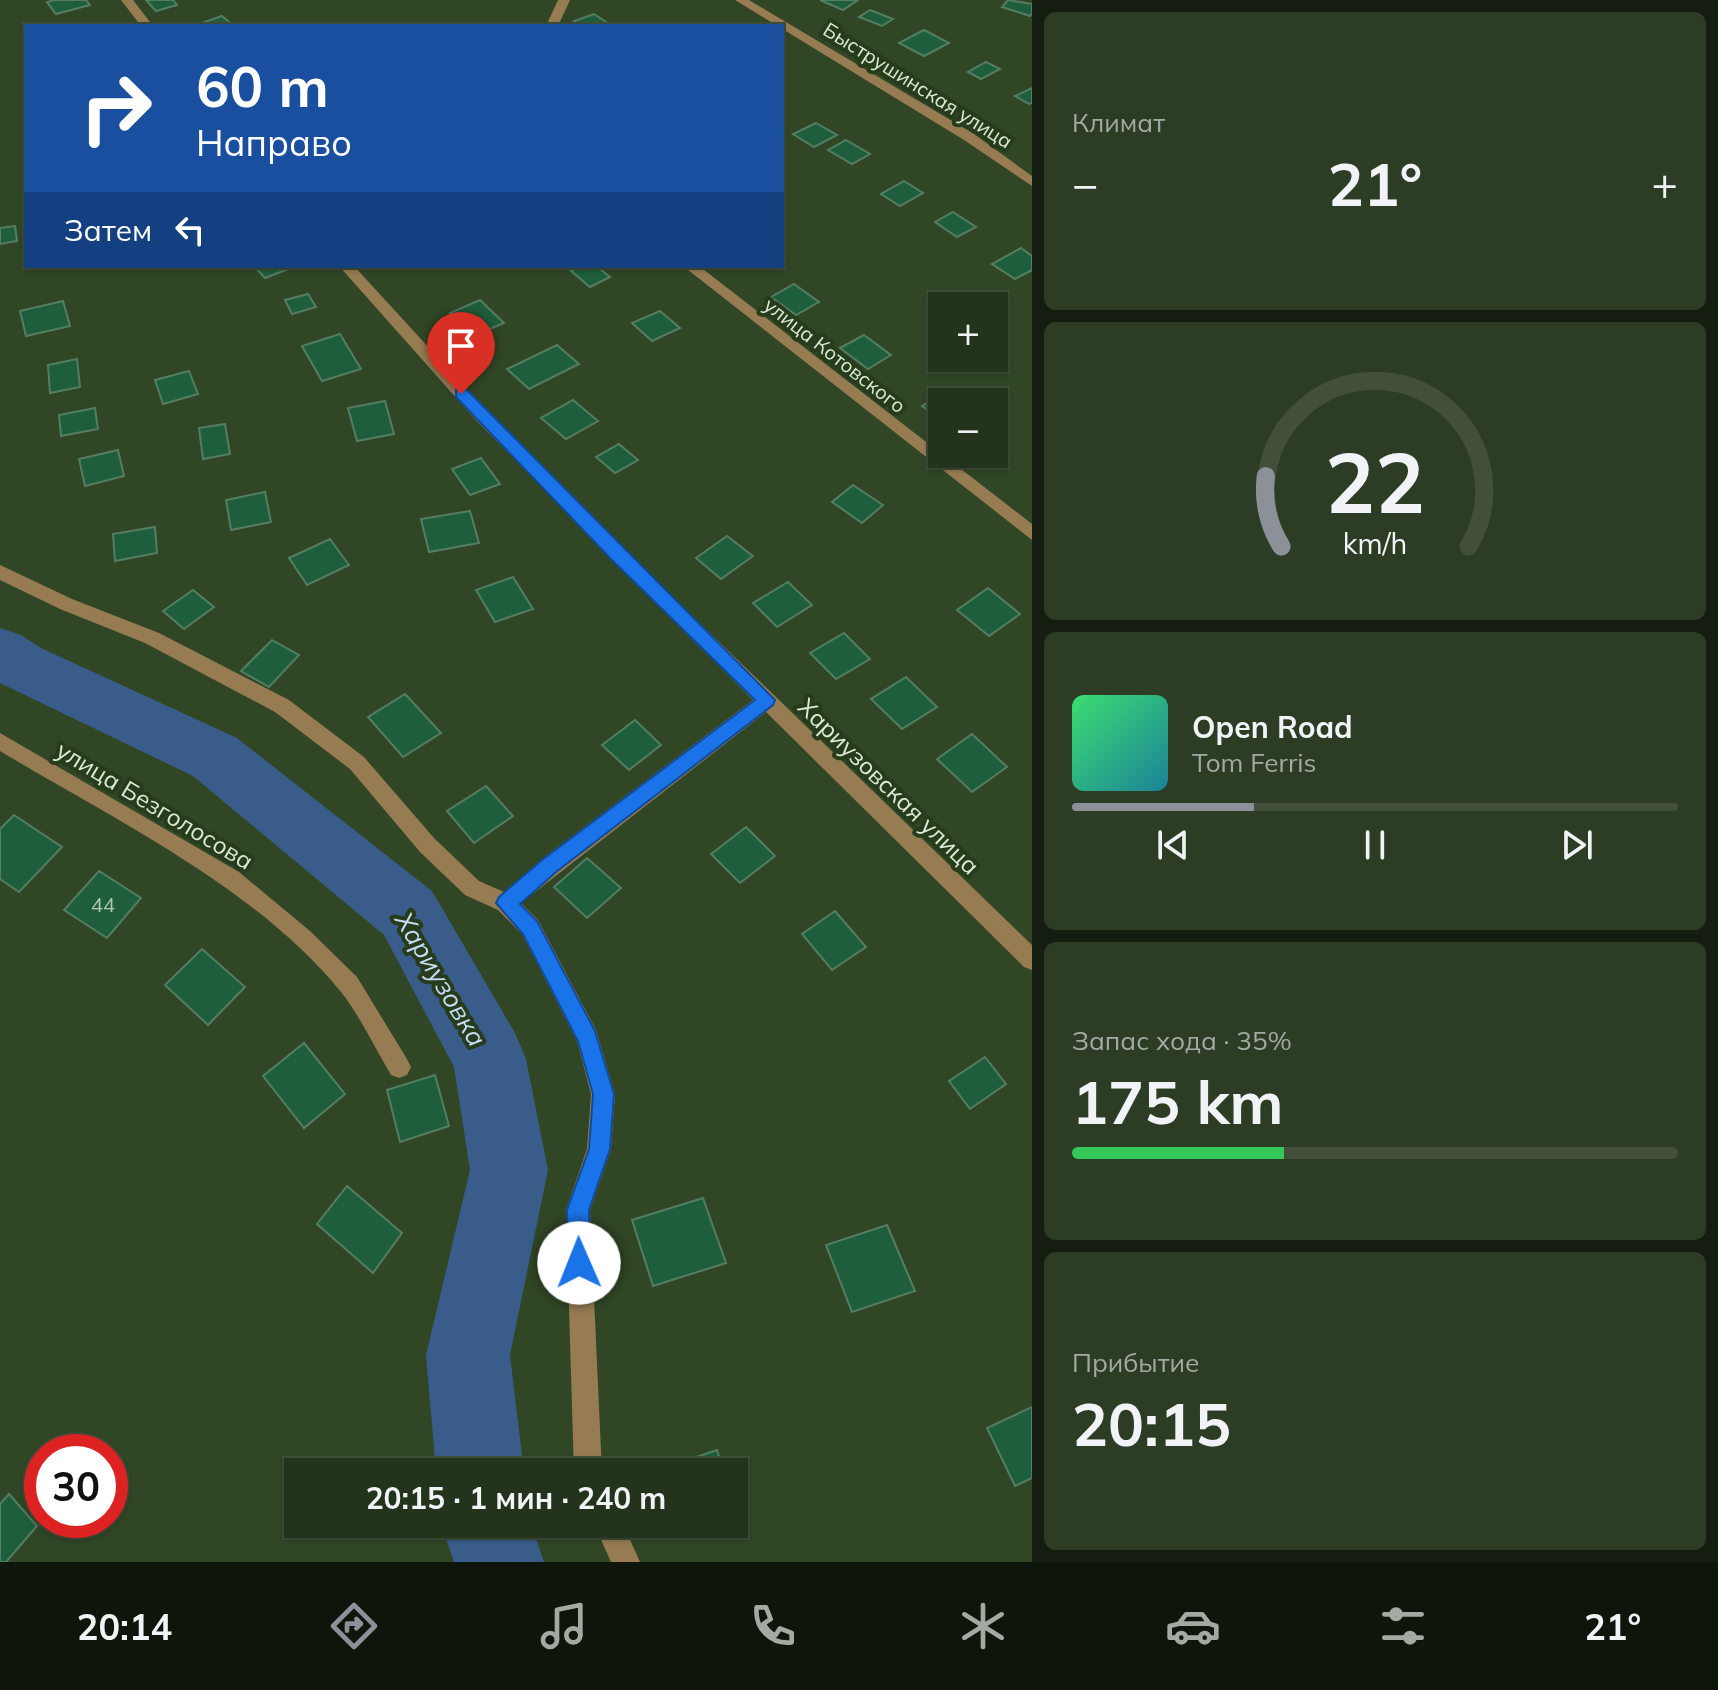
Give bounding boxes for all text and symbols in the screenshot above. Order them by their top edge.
street label: Быструшинская улица [819,17,1017,153]
text: 60 m [196,51,329,121]
icon: right [64,56,168,160]
text: Климат [1072,106,1165,139]
text: Направо [196,120,352,165]
text: 21° [1328,146,1422,221]
text: − [1072,156,1098,211]
text: + [1652,156,1678,211]
icon: left [168,208,212,252]
text: Затем [64,211,152,249]
street label: улица Котовского [759,292,911,418]
map controls [928,292,1008,468]
button: + [928,292,1008,372]
pin [427,312,495,394]
icon: arrive [439,324,483,368]
button: − [928,388,1008,468]
text: 22 [1325,429,1425,534]
text: km/h [1343,525,1407,561]
street label: Хариузовская улица [792,692,986,880]
text: Open Road [1192,708,1353,746]
street label: улица Безголосова [51,734,259,876]
text: Tom Ferris [1192,746,1316,779]
icon: previous [1151,823,1195,867]
icon: pause [1353,823,1397,867]
icon: next [1555,823,1599,867]
house number: 44 [91,892,115,917]
water label: Хариузовка [387,905,494,1052]
text: Запас хода · 35% [1072,1024,1292,1057]
text: 175 km [1072,1064,1284,1139]
position arrow [537,1221,621,1305]
text: Прибытие [1072,1346,1199,1379]
text: 20:15 [1072,1386,1231,1461]
speed limit sign: 30 [24,1434,128,1538]
text: 20:15 · 1 мин · 240 m [366,1479,666,1517]
icon: directions [326,1598,382,1654]
icon: music [536,1598,592,1654]
icon: phone [745,1598,801,1654]
icon: climate [955,1598,1011,1654]
icon: car [1165,1598,1221,1654]
icon: filters [1375,1598,1431,1654]
text: 20:14 [77,1604,172,1649]
text: 21° [1584,1604,1641,1649]

